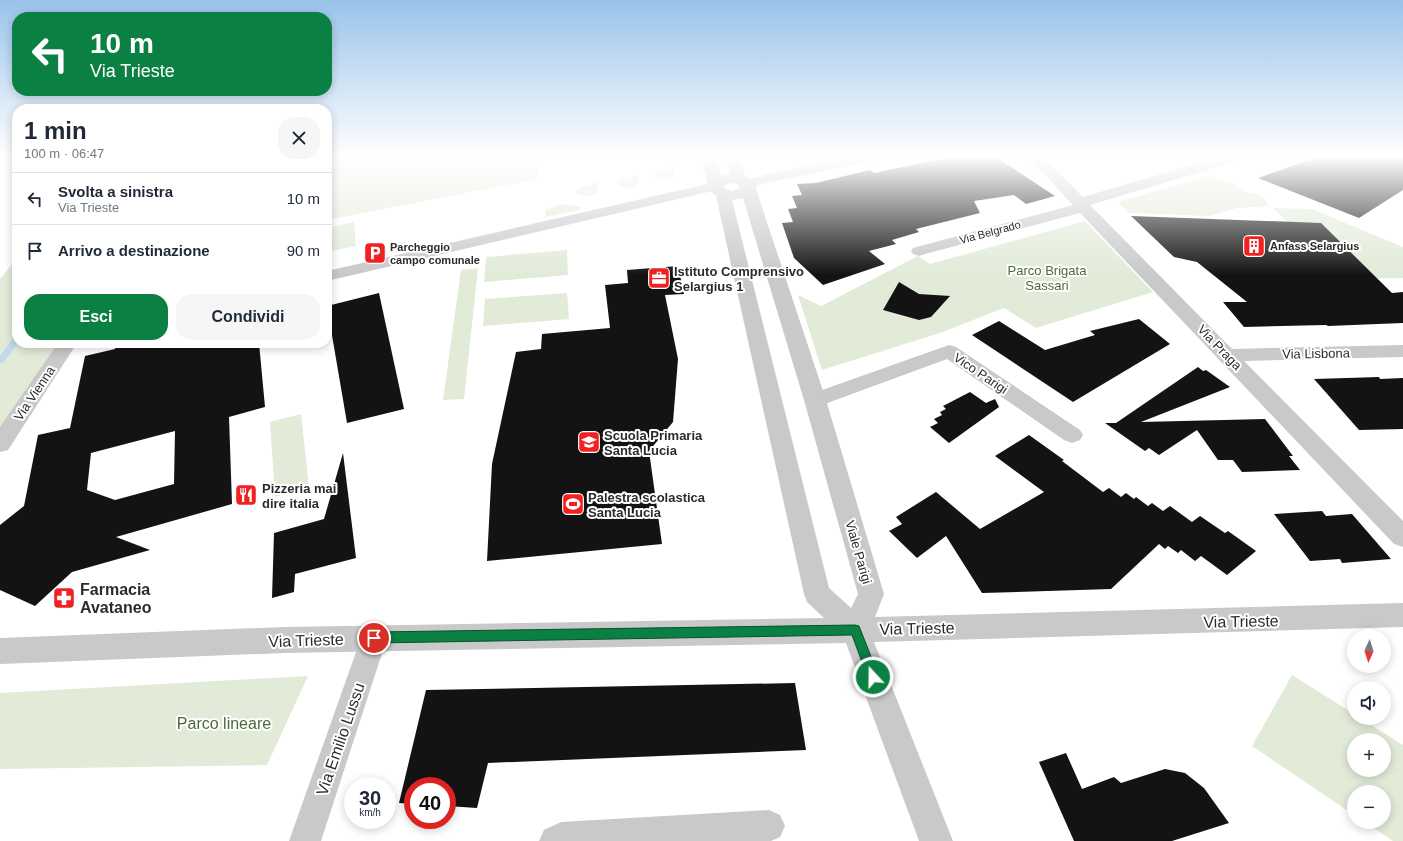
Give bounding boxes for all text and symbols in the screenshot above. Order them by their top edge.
icon: left [24,28,76,80]
text: 10 m [90,28,154,59]
text: Via Trieste [90,61,175,81]
text: 1 min [24,117,87,144]
button: close [278,117,320,159]
text: 100 m · 06:47 [24,146,104,161]
text: Svolta a sinistra [58,183,173,200]
icon: left [24,188,46,210]
text: 10 m [287,190,320,207]
text: Via Trieste [58,200,119,215]
street label: Via Belgrado [958,218,1022,246]
building icon: Anfass Selargius [1241,233,1267,259]
icon: arrive [24,240,46,262]
parking icon: Parcheggio campo comunale [362,240,388,266]
place label: Anfass Selargius [1270,240,1359,252]
place label: Parcheggio campo comunale [390,241,480,266]
text: Arrivo a destinazione [58,242,210,259]
text: 90 m [287,242,320,259]
park label: Parco Brigata Sassari [1008,263,1087,293]
place label: Istituto Comprensivo Selargius 1 [674,264,804,294]
office icon: Istituto Comprensivo Selargius 1 [646,265,672,291]
button: Esci [24,294,168,340]
button: Condividi [176,294,320,340]
street label: Via Praga [1194,322,1245,374]
street label: Via Lisbona [1282,345,1351,362]
street label: Vico Parigi [951,350,1011,397]
street label: Via Vienna [11,363,59,423]
place label: Scuola Primaria Santa Lucia [604,428,703,458]
school or university icon: Scuola Primaria Santa Lucia [576,429,602,455]
place label: Pizzeria mai dire italia [262,481,336,511]
restaurant icon: Pizzeria mai dire italia [233,482,259,508]
place label: Palestra scolastica Santa Lucia [588,490,706,520]
sports icon: Palestra scolastica Santa Lucia [560,491,586,517]
street label: Viale Parigi [842,519,875,586]
place label: Farmacia Avataneo [80,581,152,616]
pharmacy icon: Farmacia Avataneo [51,585,77,611]
street label: Via Trieste [1203,612,1279,631]
street label: Via Trieste [879,619,955,638]
pin [357,621,391,655]
icon: arrive [363,627,385,649]
north arrow [1347,629,1391,673]
map controls [1347,629,1391,829]
street label: Via Trieste [268,631,344,650]
position arrow [852,656,894,698]
street label: Via Emilio Lussu [313,681,368,798]
button: sound [1347,681,1391,725]
park label: Parco lineare [177,715,271,732]
button: + [1347,733,1391,777]
speed limit sign: 40 [404,777,456,829]
button: − [1347,785,1391,829]
text: 30 [359,787,381,809]
text: km/h [359,807,381,818]

